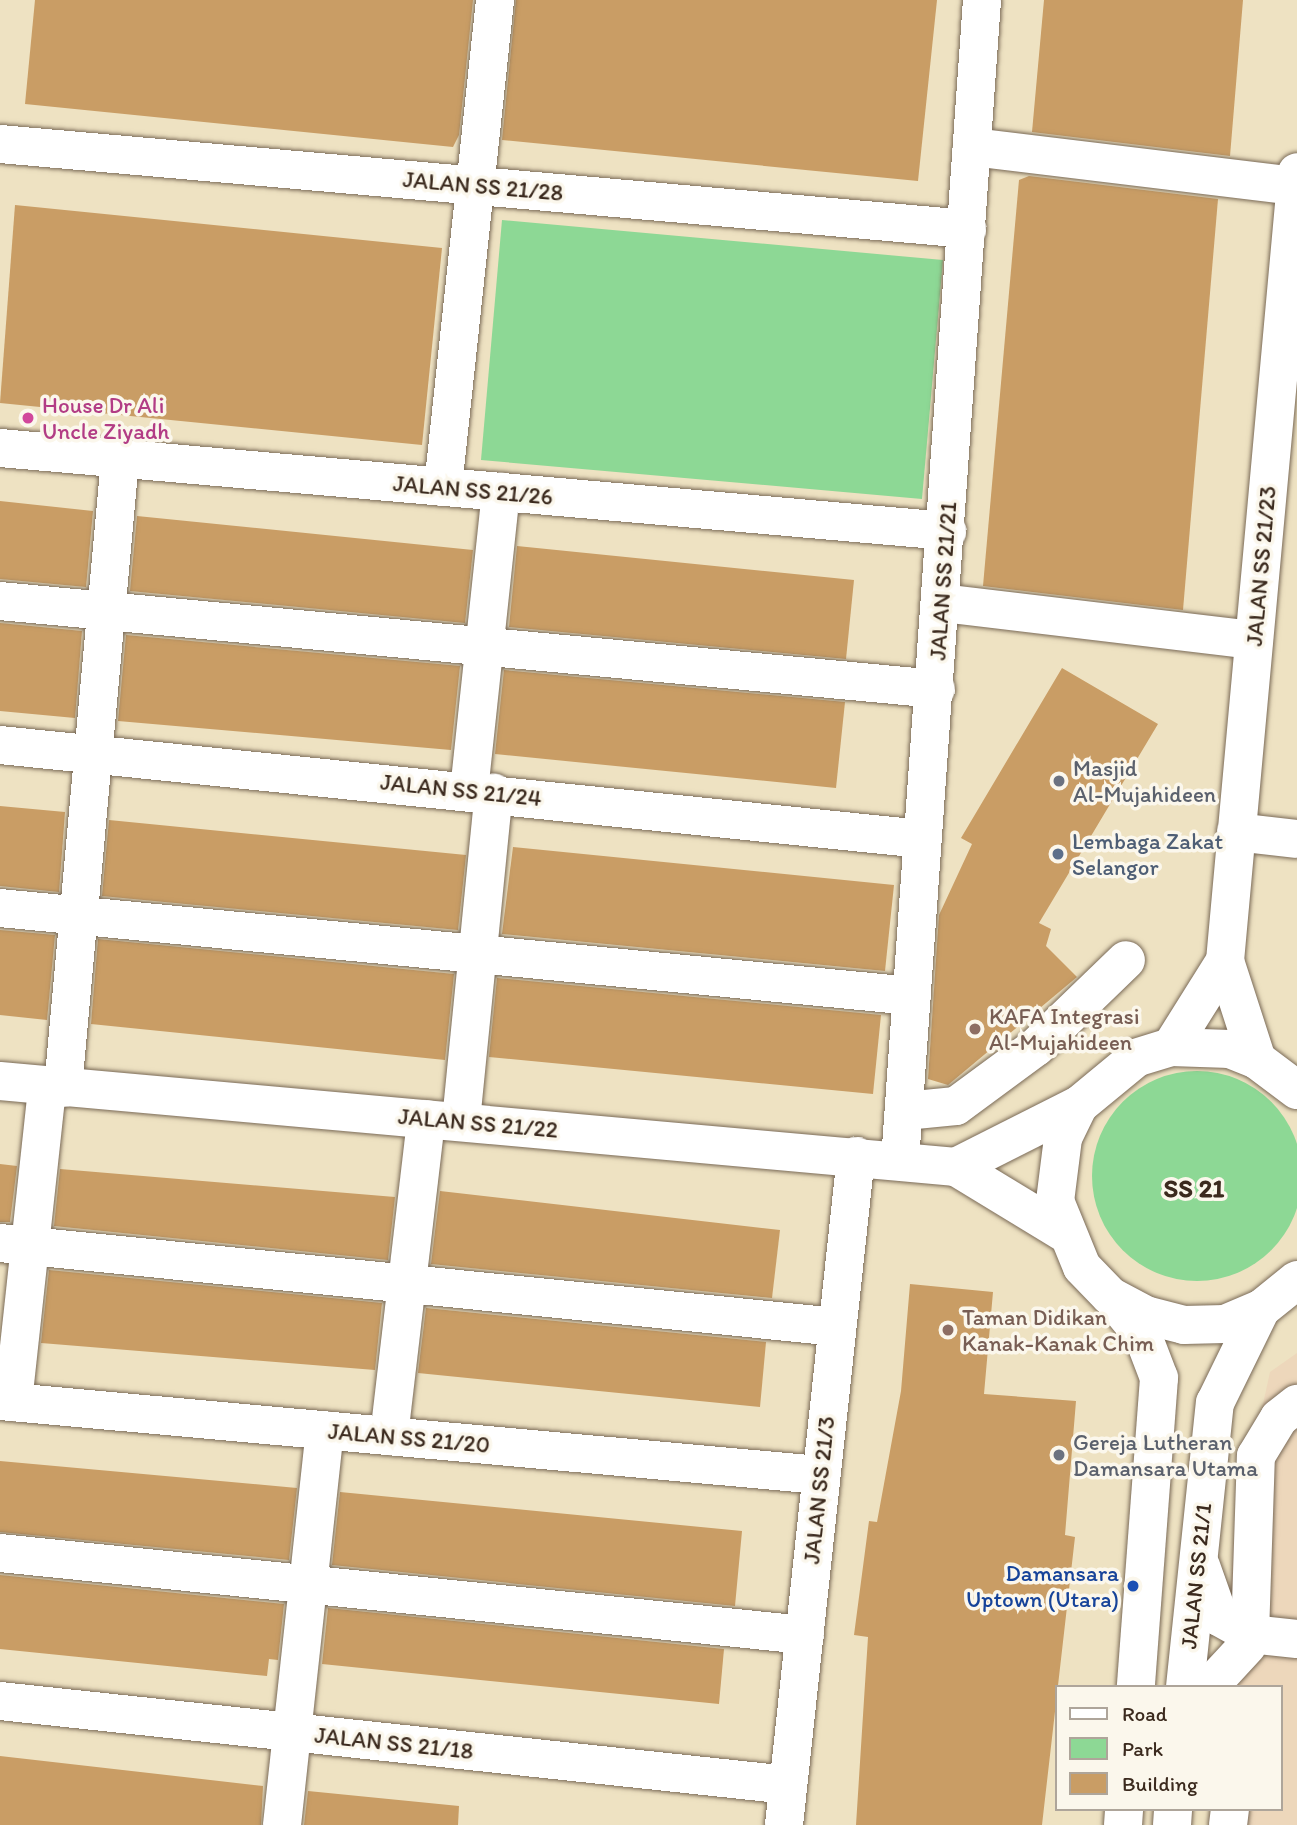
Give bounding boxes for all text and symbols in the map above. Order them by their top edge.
street label: JALAN SS 21/28 [402,165,564,207]
place label: House Dr Ali Uncle Ziyadh [42,391,169,445]
marker: House Dr Ali Uncle Ziyadh [20,410,36,426]
street label: JALAN SS 21/26 [392,469,554,511]
street label: JALAN SS 21/23 [1240,485,1282,647]
street label: JALAN SS 21/21 [924,501,962,661]
place label: Masjid Al-Mujahideen [1073,754,1216,808]
street label: JALAN SS 21/24 [379,768,543,812]
marker: Masjid Al-Mujahideen [1051,773,1067,789]
place label: Lembaga Zakat Selangor [1072,827,1223,881]
marker: Lembaga Zakat Selangor [1050,846,1066,862]
place label: KAFA Integrasi Al-Mujahideen [989,1002,1140,1056]
marker: KAFA Integrasi Al-Mujahideen [967,1021,983,1037]
street label: JALAN SS 21/22 [397,1102,559,1144]
district label: SS 21 [1164,1173,1224,1205]
place label: Taman Didikan Kanak-Kanak Chim [962,1303,1154,1357]
marker: Taman Didikan Kanak-Kanak Chim [940,1322,956,1338]
street label: JALAN SS 21/3 [798,1415,840,1565]
street label: JALAN SS 21/20 [327,1417,491,1459]
place label: Gereja Lutheran Damansara Utama [1073,1428,1257,1482]
marker: Gereja Lutheran Damansara Utama [1051,1447,1067,1463]
street label: JALAN SS 21/1 [1175,1502,1217,1650]
place label: Damansara Uptown (Utara) [967,1559,1119,1613]
marker: Damansara Uptown (Utara) [1125,1578,1141,1594]
legend [1056,1685,1283,1811]
text: Road [1122,1701,1167,1726]
street label: JALAN SS 21/18 [313,1721,475,1765]
text: Park [1122,1736,1163,1761]
text: Building [1122,1771,1198,1796]

